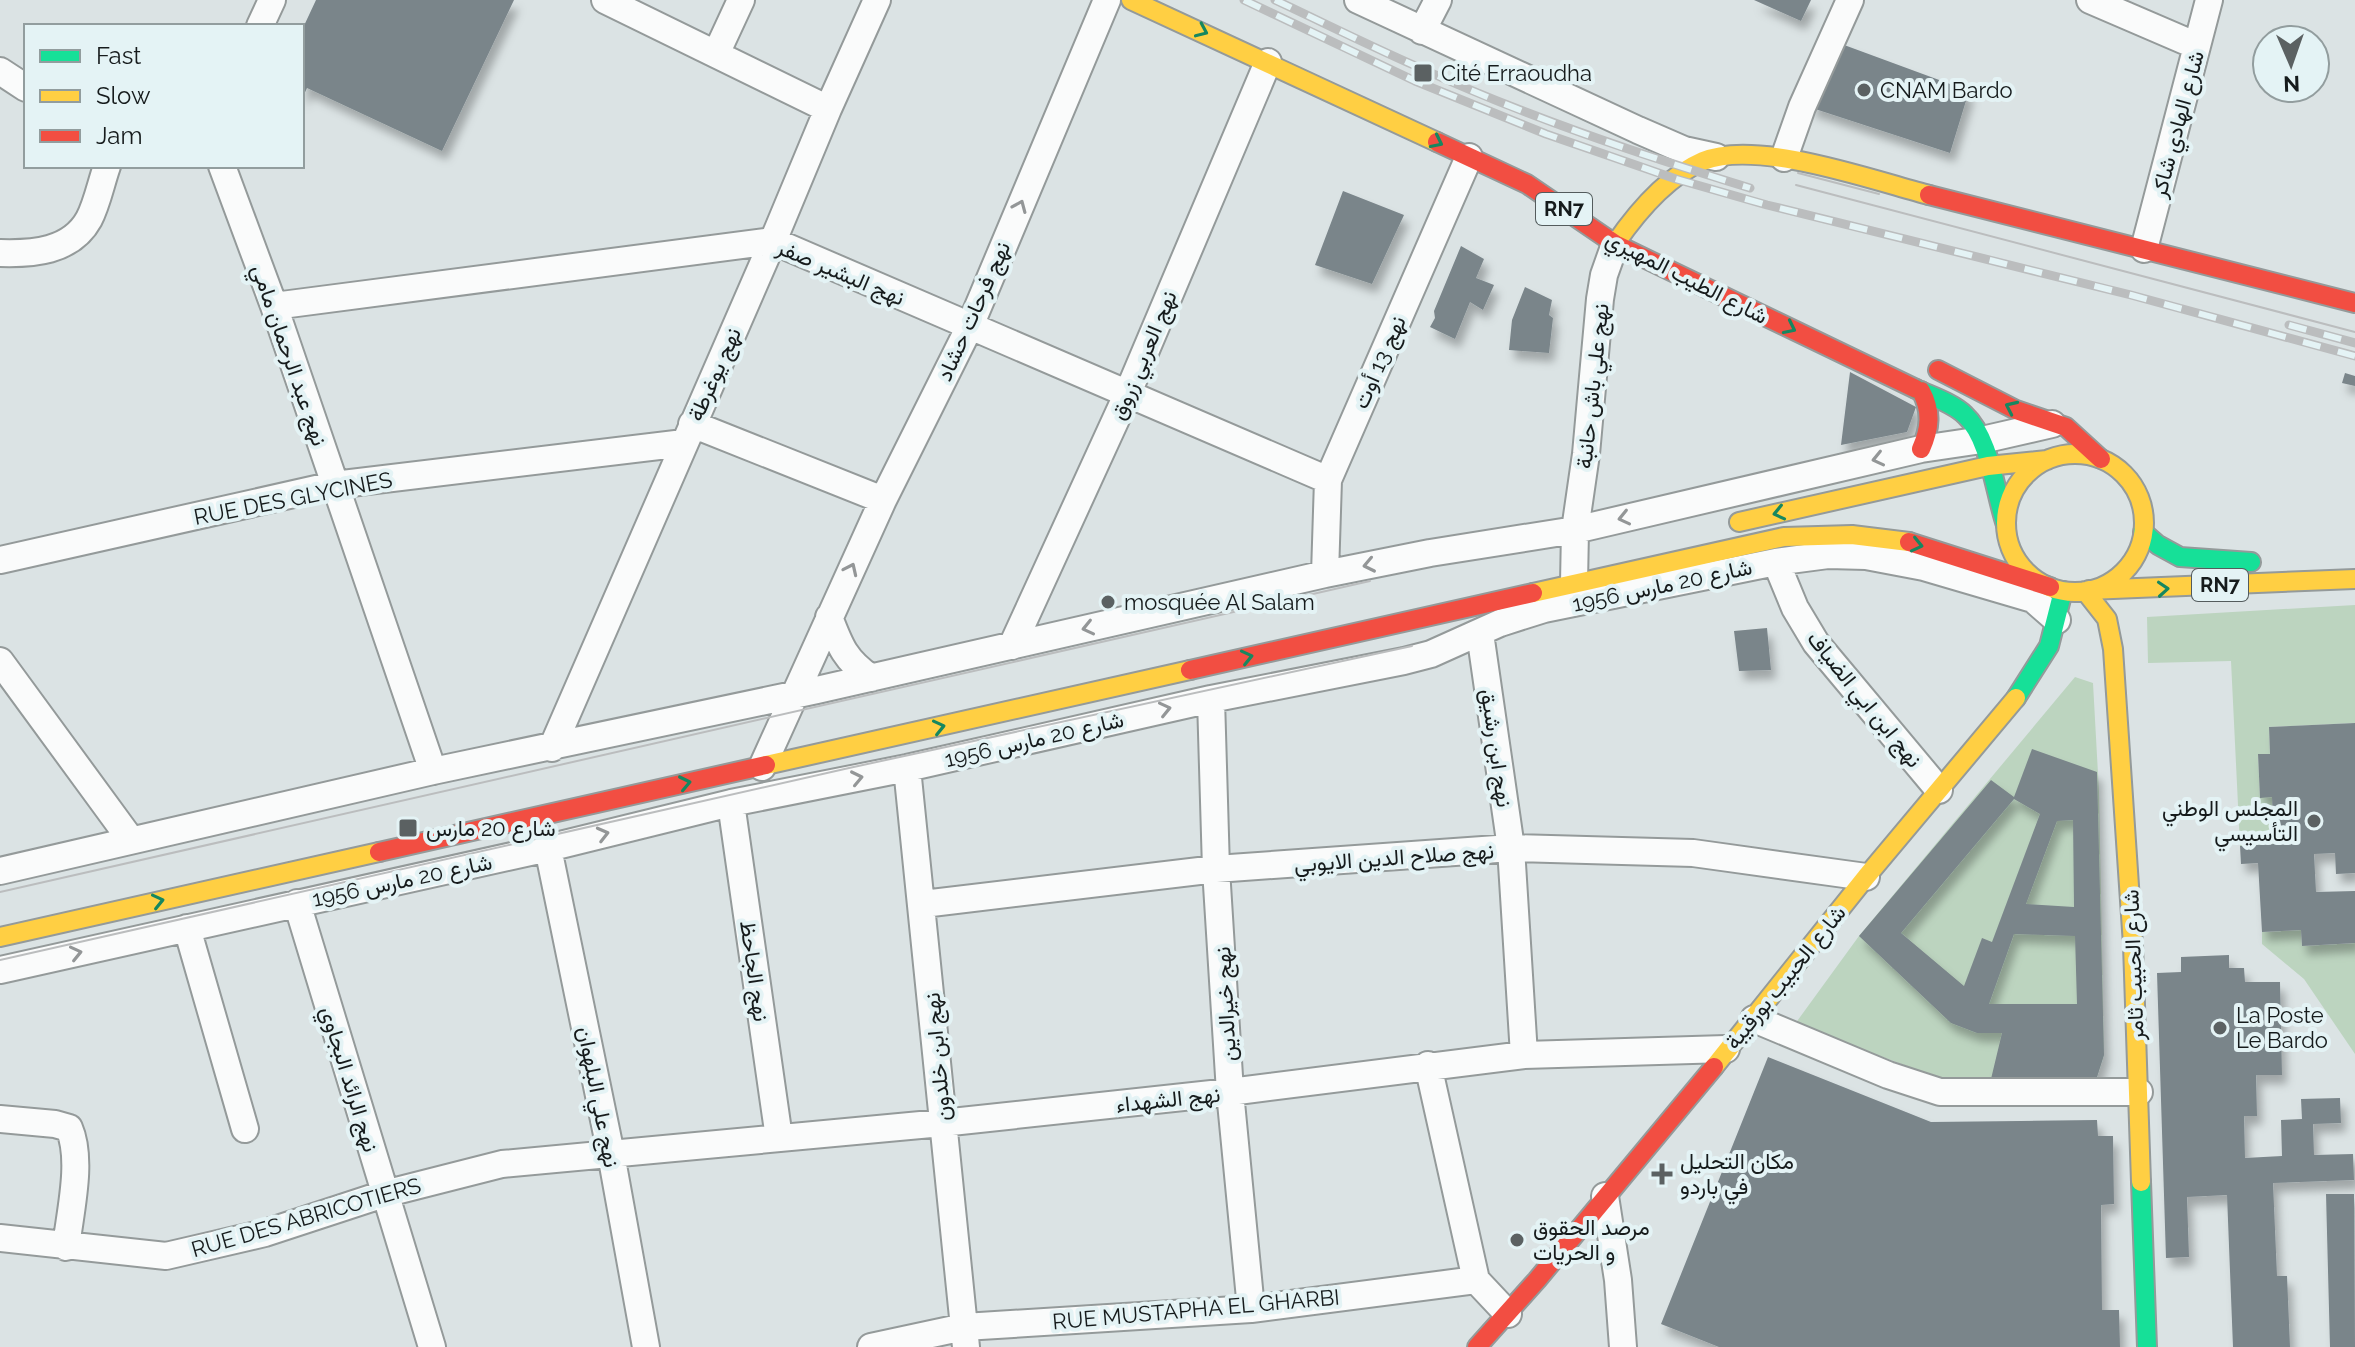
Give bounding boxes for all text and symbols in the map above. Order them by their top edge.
one-way arrow [1194,22,1208,38]
legend [24,24,304,168]
north arrow [2251,24,2331,104]
text: Fast [96,41,141,70]
street label: شارع الهادي شاكر [2145,48,2215,203]
place label: Cité Erraoudha [1441,60,1592,86]
marker: Cité Erraoudha [1412,62,1434,84]
text: N [2283,71,2301,97]
place label: CNAM Bardo [1880,77,2013,103]
text: Slow [96,81,151,110]
marker: CNAM Bardo [1855,81,1873,99]
text: Jam [96,121,142,150]
one-way arrow [1429,132,1444,148]
road number: RN7 [1536,193,1592,225]
one-way arrow [1011,200,1027,214]
street label: شارع الطيب المهيري [1599,225,1772,334]
street label: نهج البشير صفر [771,233,909,312]
street label: نهج فرحات حشاد [931,237,1017,386]
street label: نهج عبد الرحمان مامي [241,261,333,451]
street label: نهج العربي زروق [1104,286,1187,426]
street label: نهج علي باش حانبة [1570,302,1620,471]
street label: نهج 13 أوت [1347,312,1413,413]
one-way arrow [1782,318,1797,334]
street label: نهج يوغرطة [682,323,748,426]
one-way arrow [2005,401,2019,417]
one-way arrow [1871,450,1885,467]
street label: RUE DES GLYCINES [192,466,394,530]
one-way arrow [1772,504,1786,521]
one-way arrow [1618,509,1632,526]
one-way arrow [1910,536,1923,553]
street label: شارع 20 مارس 1956 [1570,553,1755,619]
one-way arrow [1362,555,1375,572]
one-way arrow [842,562,858,577]
road number: RN7 [2192,569,2248,601]
one-way arrow [2157,581,2170,598]
place label: mosquée Al Salam [1124,589,1315,615]
marker: mosquée Al Salam [1099,593,1117,611]
one-way arrow [1081,619,1095,636]
street label: نهج ابن ابي الضياف [1797,626,1928,776]
one-way arrow [1240,649,1253,666]
street label: نهج ابن رشيق [1474,687,1518,809]
one-way arrow [1158,701,1171,718]
street label: شارع 20 مارس 1956 [942,706,1126,774]
one-way arrow [931,719,945,736]
one-way arrow [849,770,863,787]
one-way arrow [678,776,692,793]
place label: المجلس الوطني التأسيسي [2162,795,2298,852]
marker: المجلس الوطني التأسيسي [2305,812,2323,830]
place label: شارع 20 مارس [426,815,556,843]
marker: شارع 20 مارس [397,817,419,839]
one-way arrow [596,827,609,844]
street label: نهج صلاح الدين الايوبي [1293,837,1495,883]
street label: شارع 20 مارس 1956 [310,848,495,914]
street label: شارع الحبيب ثامر [2117,889,2151,1042]
one-way arrow [151,893,164,910]
street label: شارع الحبيب بورقيبة [1719,900,1852,1055]
street label: نهج الجاحظ [733,919,775,1023]
one-way arrow [69,945,82,962]
street label: نهج خيرالدين [1209,946,1243,1062]
street label: نهج ابن خلدون [918,991,958,1122]
place label: La Poste Le Bardo [2236,1002,2328,1053]
street label: نهج الرائد البجاوي [310,1003,384,1157]
marker: La Poste Le Bardo [2211,1019,2229,1037]
street label: نهج علي البلهوان [567,1024,625,1171]
street label: نهج الشهداء [1115,1081,1222,1119]
place label: مكان التحليل في باردو [1680,1148,1794,1205]
marker: مكان التحليل في باردو [1651,1163,1673,1185]
street label: RUE DES ABRICOTIERS [188,1172,424,1262]
place label: مرصد الحقوق و الحريات [1533,1214,1650,1266]
marker: مرصد الحقوق و الحريات [1508,1231,1526,1249]
street label: RUE MUSTAPHA EL GHARBI [1051,1283,1341,1335]

